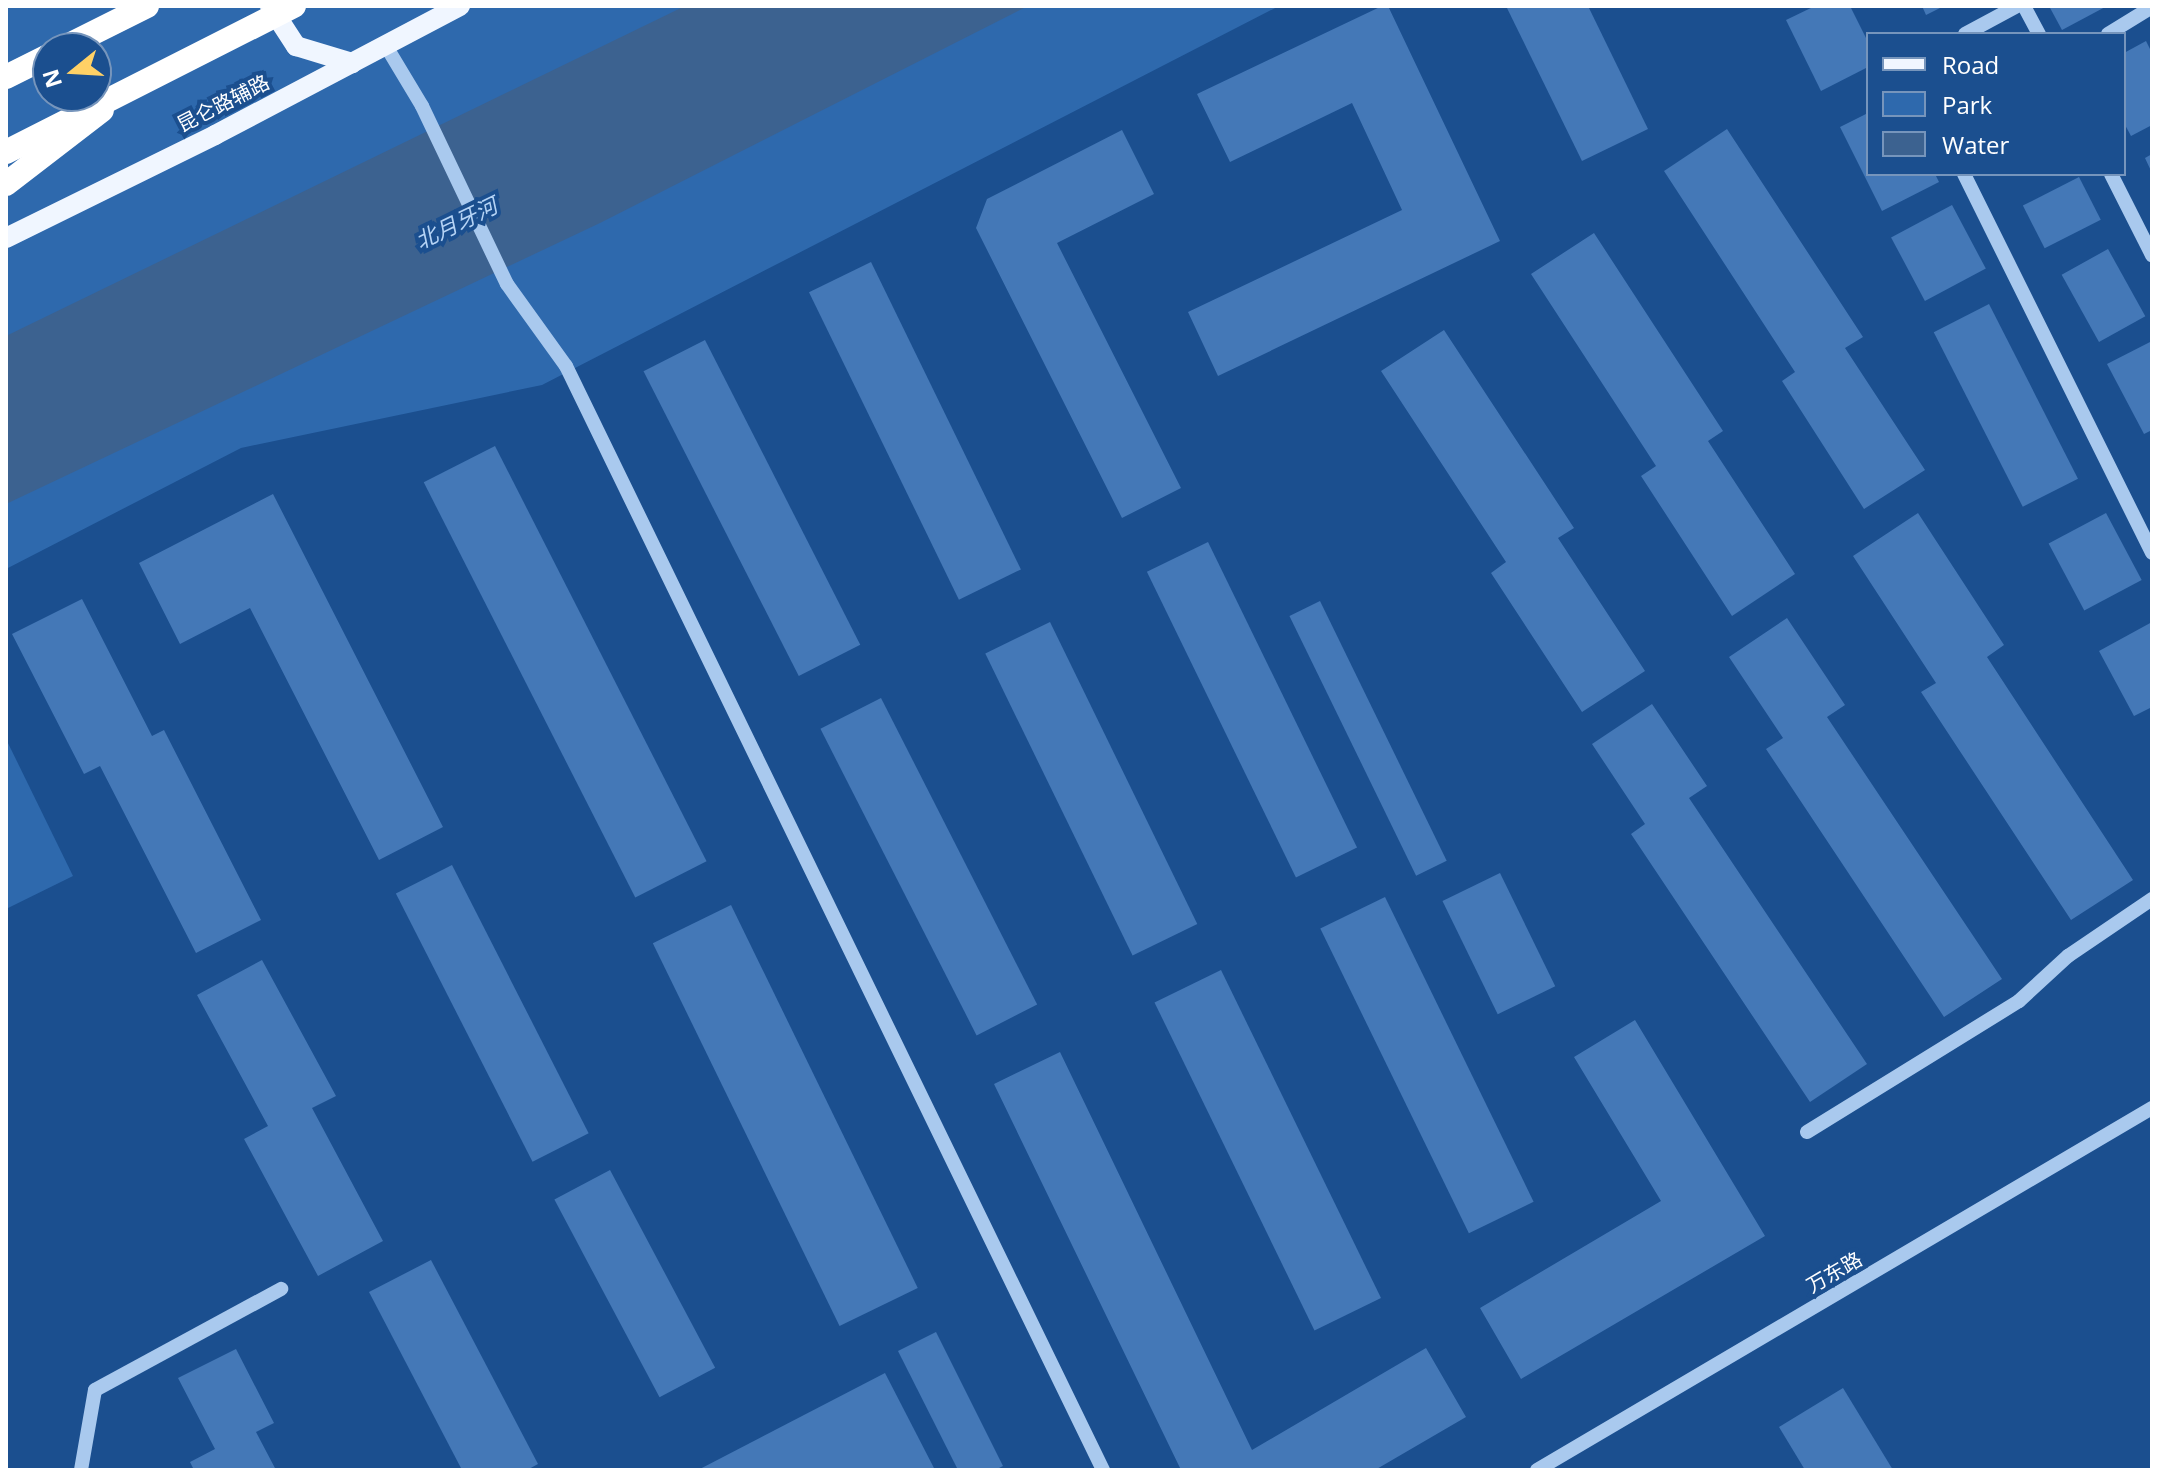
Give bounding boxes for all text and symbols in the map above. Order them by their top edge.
north arrow [32,32,112,112]
legend [1866,32,2126,176]
text: Road [1942,48,1999,81]
text: N [34,66,68,92]
street label: 昆仑路辅路 [173,70,273,136]
text: Park [1942,88,1992,121]
text: Water [1942,128,2009,161]
water label: 北月牙河 [411,192,501,254]
street label: 万东路 [1802,1247,1866,1297]

